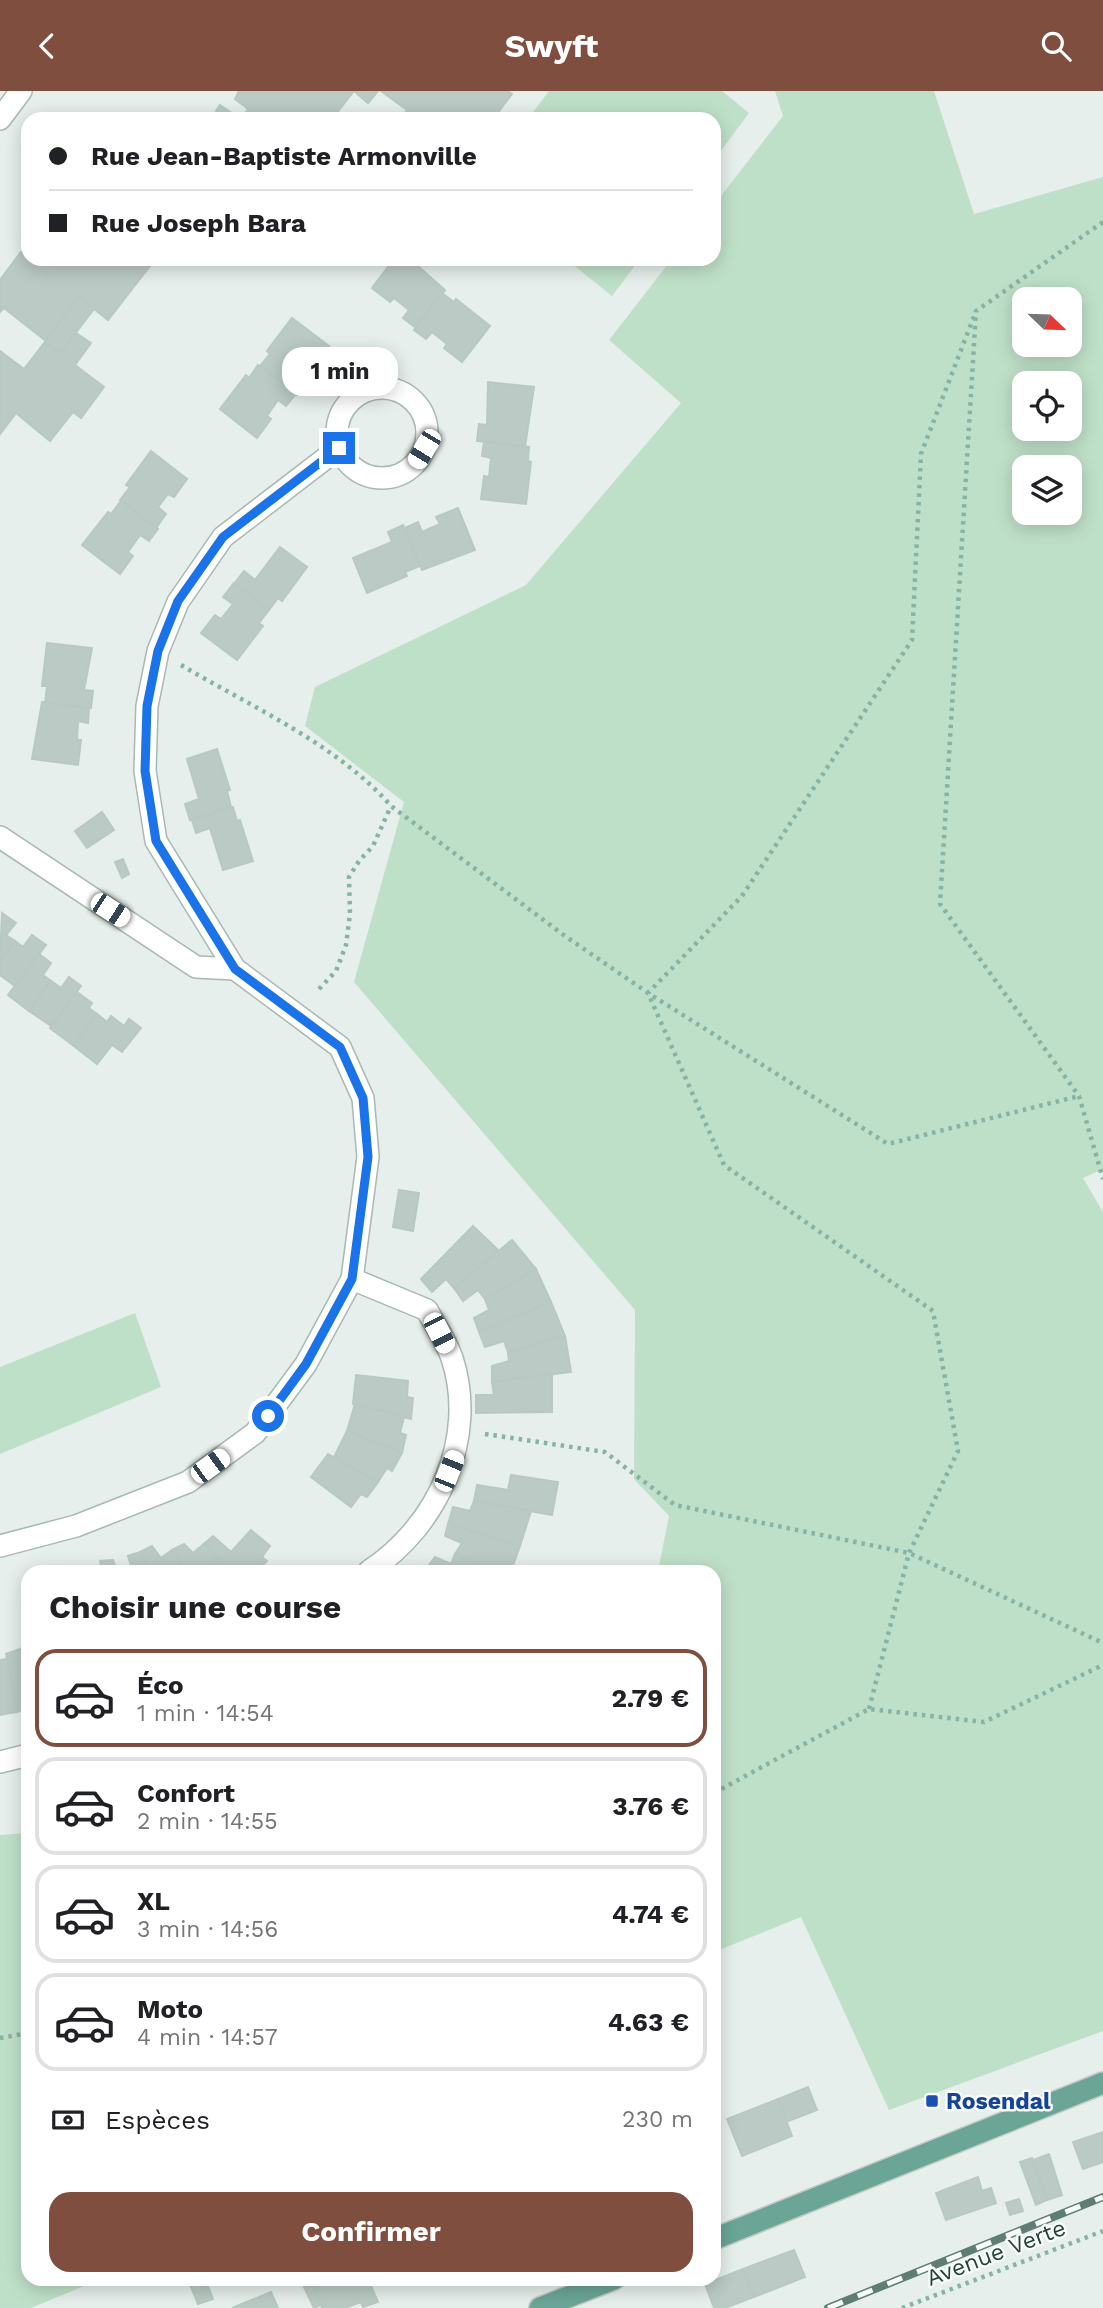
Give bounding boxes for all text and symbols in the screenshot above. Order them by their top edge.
icon: back [28,27,66,65]
text: Swyft [505,27,598,65]
icon: search [1037,27,1075,65]
text: Rue Jean-Baptiste Armonville [91,141,477,171]
text: Rue Joseph Bara [91,208,306,238]
north arrow [1012,287,1082,357]
map controls [1012,287,1082,525]
callout: 1 min [281,347,397,395]
text: 1 min [310,358,370,385]
button: locate [1012,371,1082,441]
car [405,426,444,472]
route end [323,432,355,464]
button: layers [1012,455,1082,525]
car [87,890,134,930]
car [421,1310,458,1356]
route start [252,1400,284,1432]
car [187,1445,234,1487]
car [432,1448,467,1494]
text: Choisir une course [49,1588,341,1626]
icon: car [53,1667,116,1730]
text: Éco [137,1670,184,1700]
text: 2.79 € [611,1683,689,1713]
text: 1 min · 14:54 [137,1700,274,1727]
icon: car [53,1775,116,1838]
text: Confort [137,1778,235,1808]
text: 3.76 € [612,1791,689,1821]
text: 2 min · 14:55 [137,1808,278,1835]
icon: car [53,1883,116,1946]
text: XL [137,1886,170,1916]
text: 4.74 € [612,1899,689,1929]
text: 3 min · 14:56 [137,1916,278,1943]
icon: car [53,1991,116,2054]
text: Moto [137,1994,203,2024]
text: 4.63 € [608,2007,689,2037]
text: 4 min · 14:57 [137,2024,278,2051]
place label: Rosendal [946,2088,1051,2115]
marker: Rosendal [924,2093,940,2109]
icon: cash [49,2101,87,2139]
text: Espèces [105,2105,210,2135]
text: 230 m [622,2106,693,2133]
button: Confirmer [49,2192,693,2272]
street label: Avenue Verte [922,2214,1070,2292]

